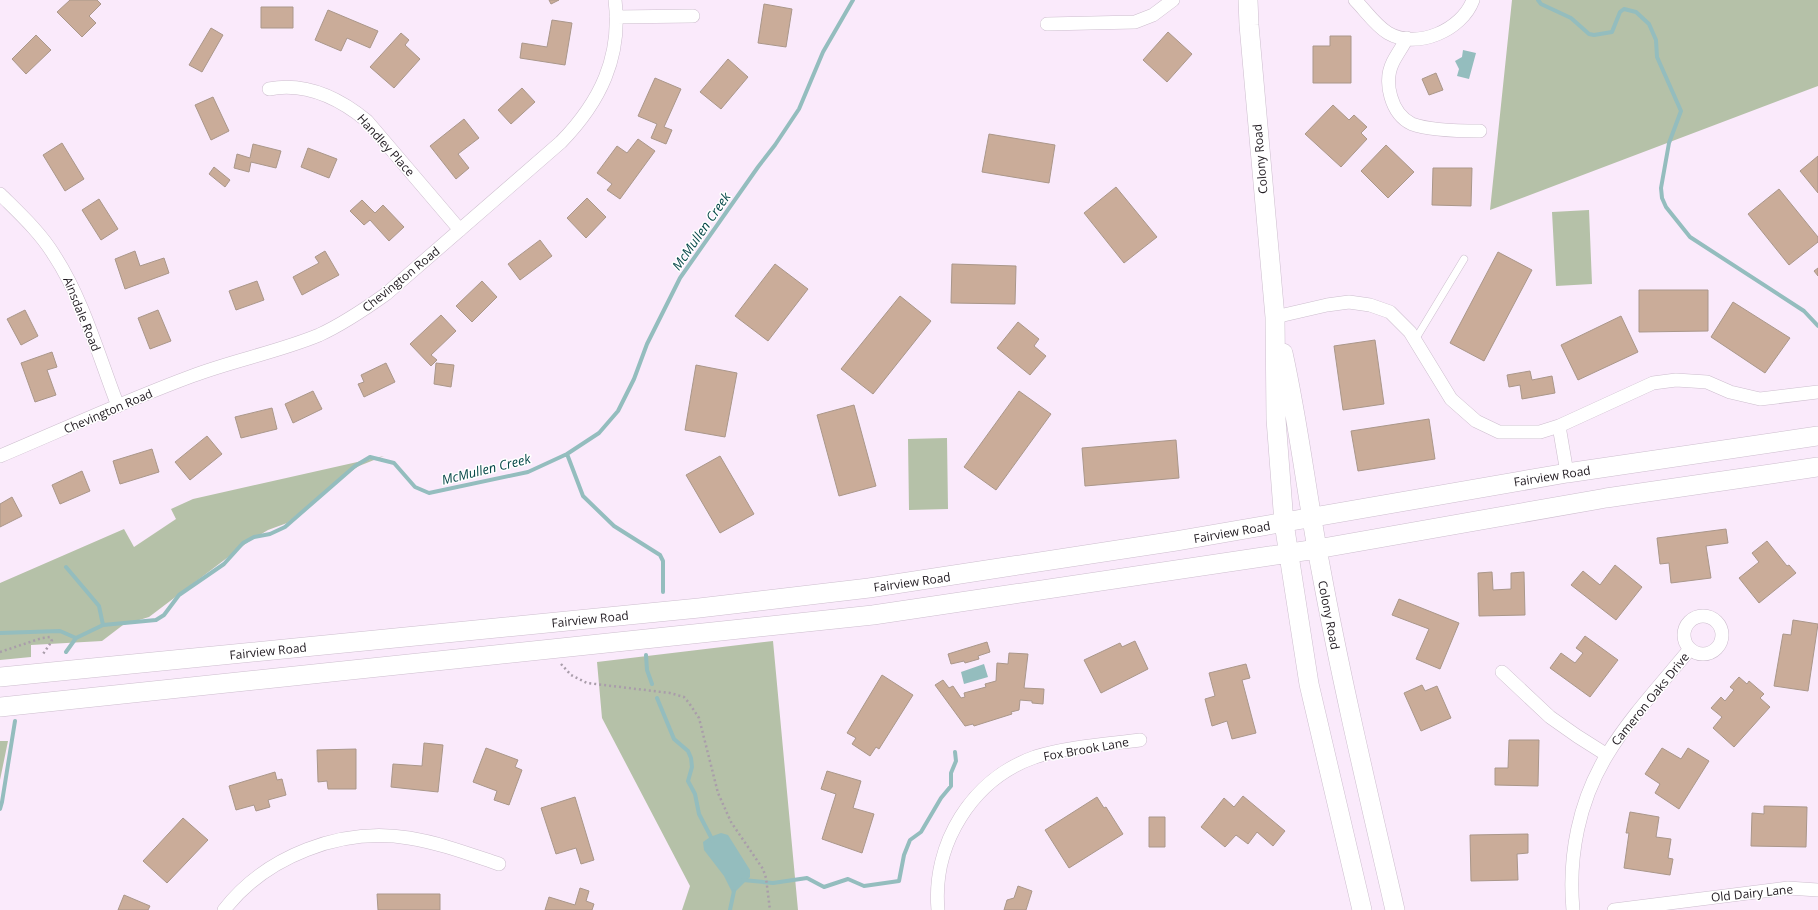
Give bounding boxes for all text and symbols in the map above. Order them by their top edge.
street label: Handley Place [353,110,419,180]
street label: Colony Road [1248,123,1272,195]
water label: McMullen Creek [667,188,735,273]
street label: Chevington Road [359,242,443,316]
street label: Ainsdale Road [59,274,105,354]
street label: Chevington Road [61,385,155,437]
water label: McMullen Creek [440,449,533,489]
street label: Fairview Road [1512,462,1592,490]
street label: Fairview Road [1192,517,1272,547]
street label: Fairview Road [872,568,952,596]
street label: Colony Road [1314,579,1344,651]
street label: Fairview Road [551,606,629,632]
street label: Fairview Road [229,638,307,664]
street label: Cameron Oaks Drive [1607,649,1693,749]
street label: Fox Brook Lane [1042,733,1130,765]
street label: Old Dairy Lane [1710,880,1794,906]

